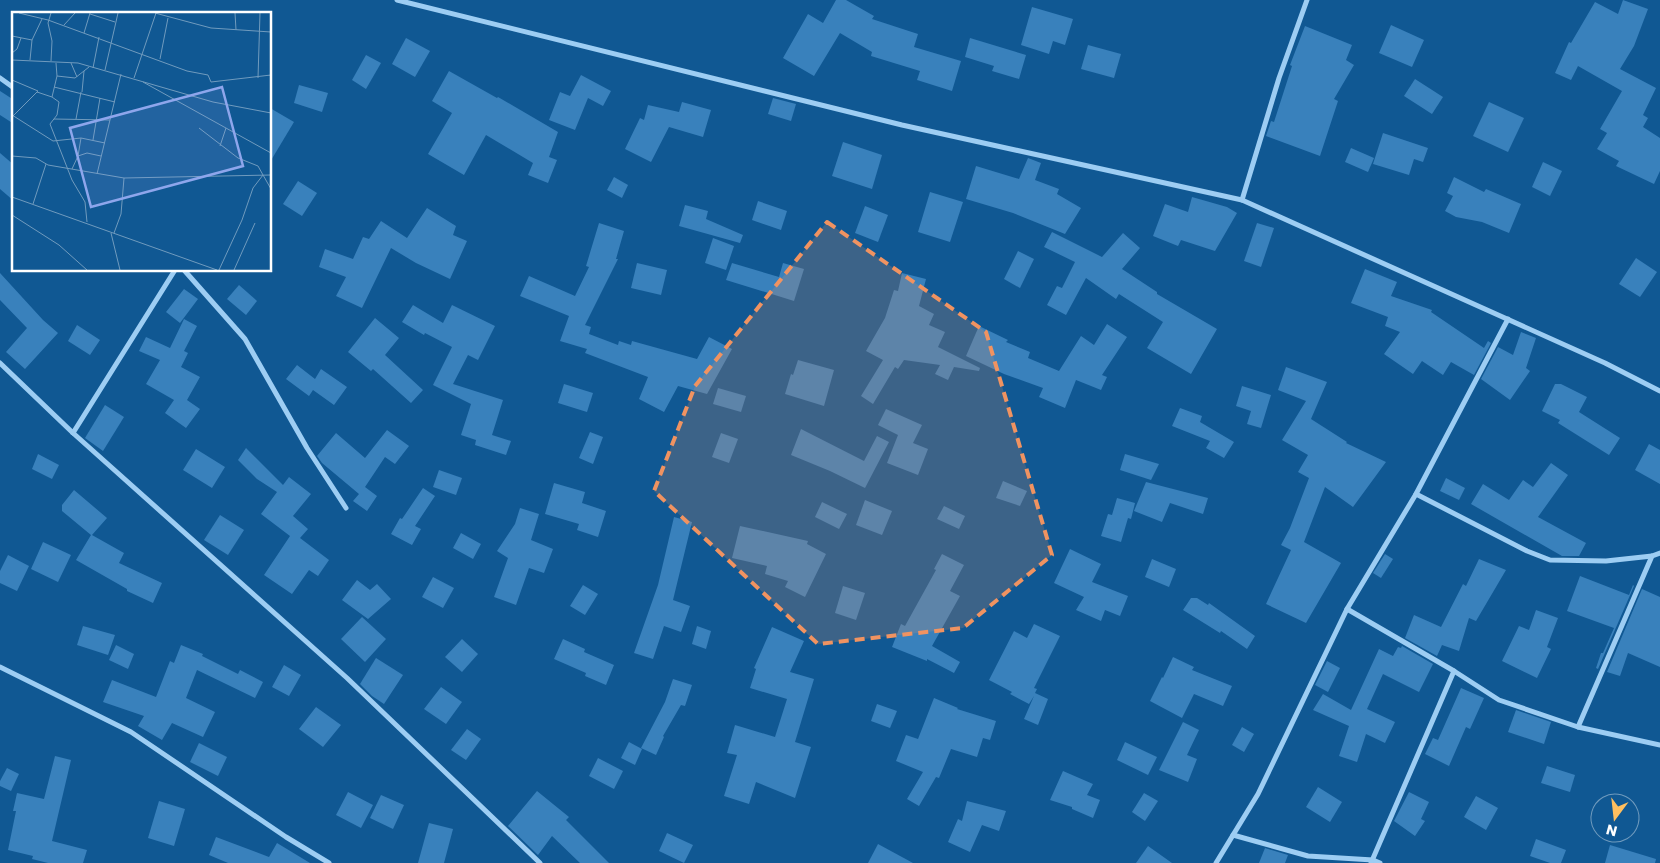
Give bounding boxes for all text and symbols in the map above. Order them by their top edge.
inset map [12,12,271,271]
north arrow [1590,793,1640,843]
text: N [1604,820,1619,842]

